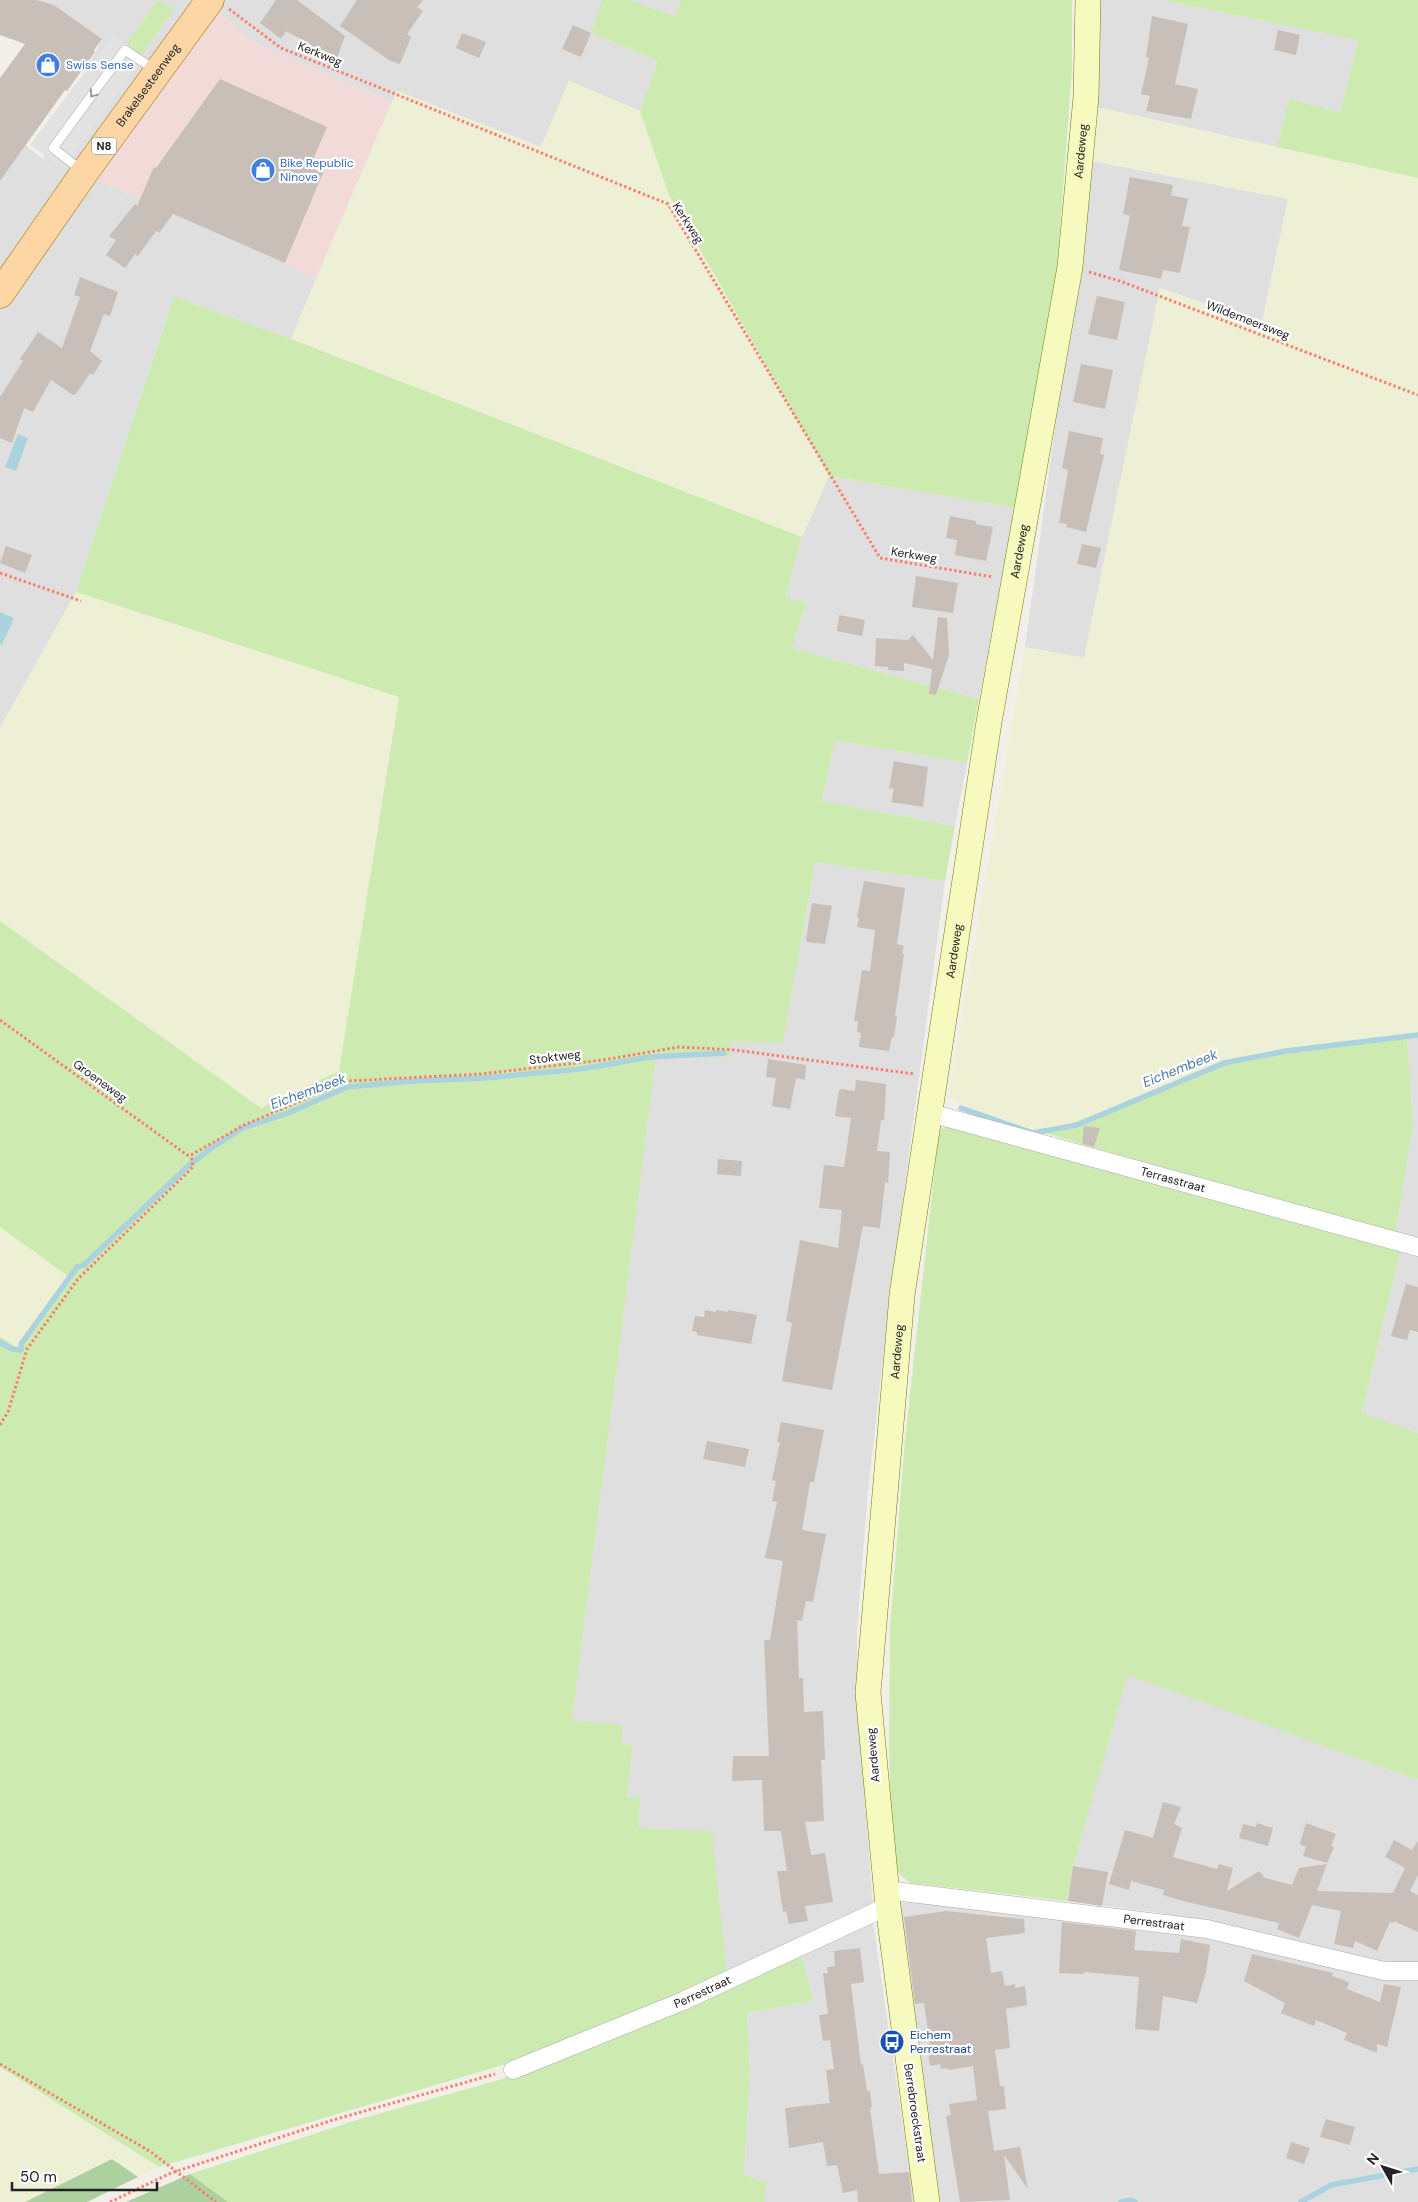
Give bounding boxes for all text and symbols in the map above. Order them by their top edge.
street label: Kerkweg [296,38,345,70]
street label: Brakelsesteenweg [112,40,184,130]
shop icon: Swiss Sense [35,52,61,78]
place label: Swiss Sense [66,57,134,73]
one-way arrow [90,88,98,97]
street label: Aardeweg [1070,123,1091,179]
road number: N8 [92,138,116,154]
place label: Bike Republic Ninove [280,155,354,185]
shop icon: Bike Republic Ninove [250,157,276,183]
street label: Kerkweg [669,199,707,247]
street label: Wildemeersweg [1204,297,1292,343]
street label: Aardeweg [1007,522,1032,580]
street label: Kerkweg [890,543,938,567]
street label: Aardeweg [942,922,966,979]
water label: Eichembeek [1140,1044,1221,1091]
street label: Stoktweg [528,1046,582,1068]
street label: Groeneweg [70,1056,130,1106]
water label: Eichembeek [268,1069,349,1113]
street label: Terrasstraat [1139,1163,1207,1196]
street label: Aardeweg [887,1323,907,1380]
street label: Aardeweg [863,1727,883,1783]
street label: Perrestraat [1123,1911,1186,1934]
street label: Perrestraat [671,1972,734,2012]
place label: Eichem Perrestraat [910,2027,972,2057]
bus stop icon: Eichem Perrestraat [879,2029,905,2055]
street label: Berrebroeckstraat [900,2062,930,2164]
north arrow [1358,2142,1408,2192]
text: N [1363,2149,1383,2168]
scale bar [12,2160,158,2192]
text: 50 m [20,2167,57,2187]

